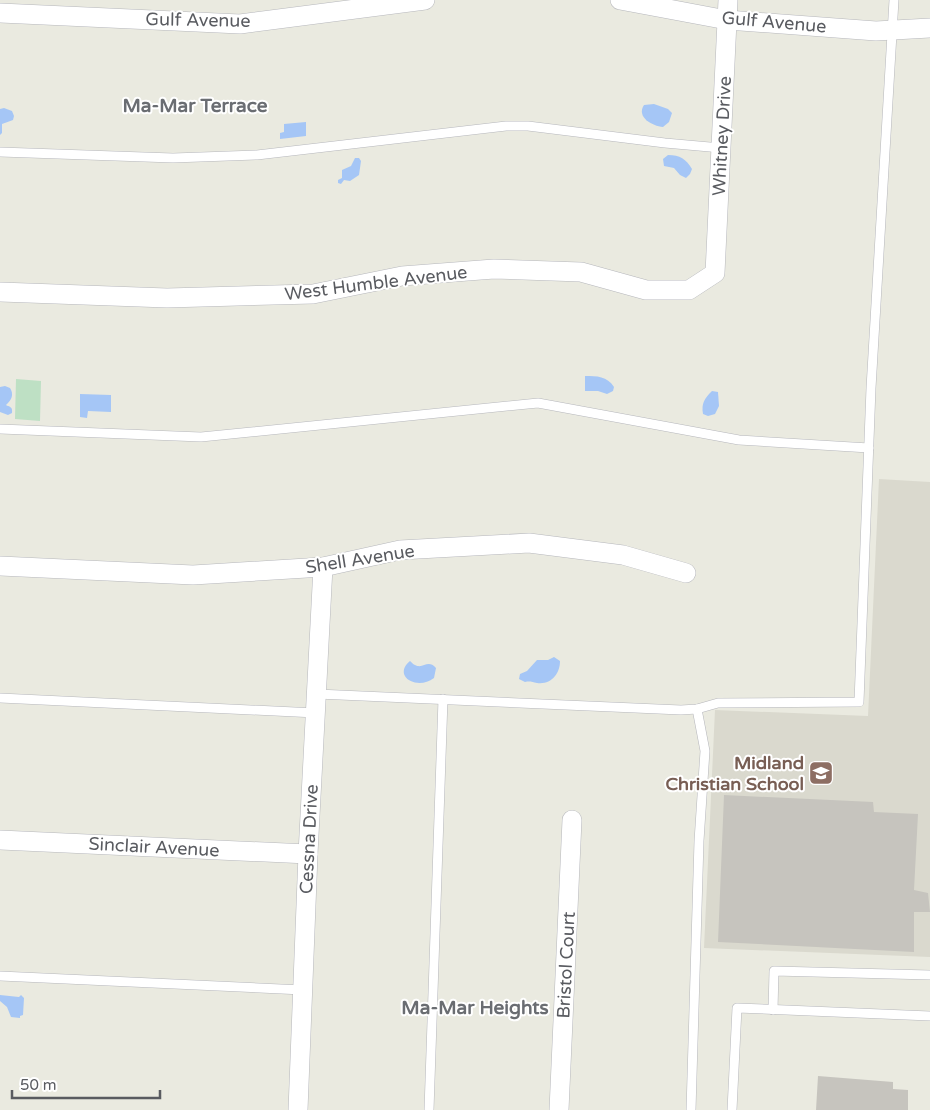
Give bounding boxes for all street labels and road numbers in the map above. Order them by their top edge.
street label: Gulf Avenue [721,6,827,38]
street label: Gulf Avenue [145,8,251,32]
street label: Whitney Drive [708,75,736,197]
street label: West Humble Avenue [284,261,468,305]
street label: Shell Avenue [304,540,416,578]
street label: Cessna Drive [295,784,323,894]
street label: Sinclair Avenue [88,833,220,861]
street label: Bristol Court [552,911,580,1019]

